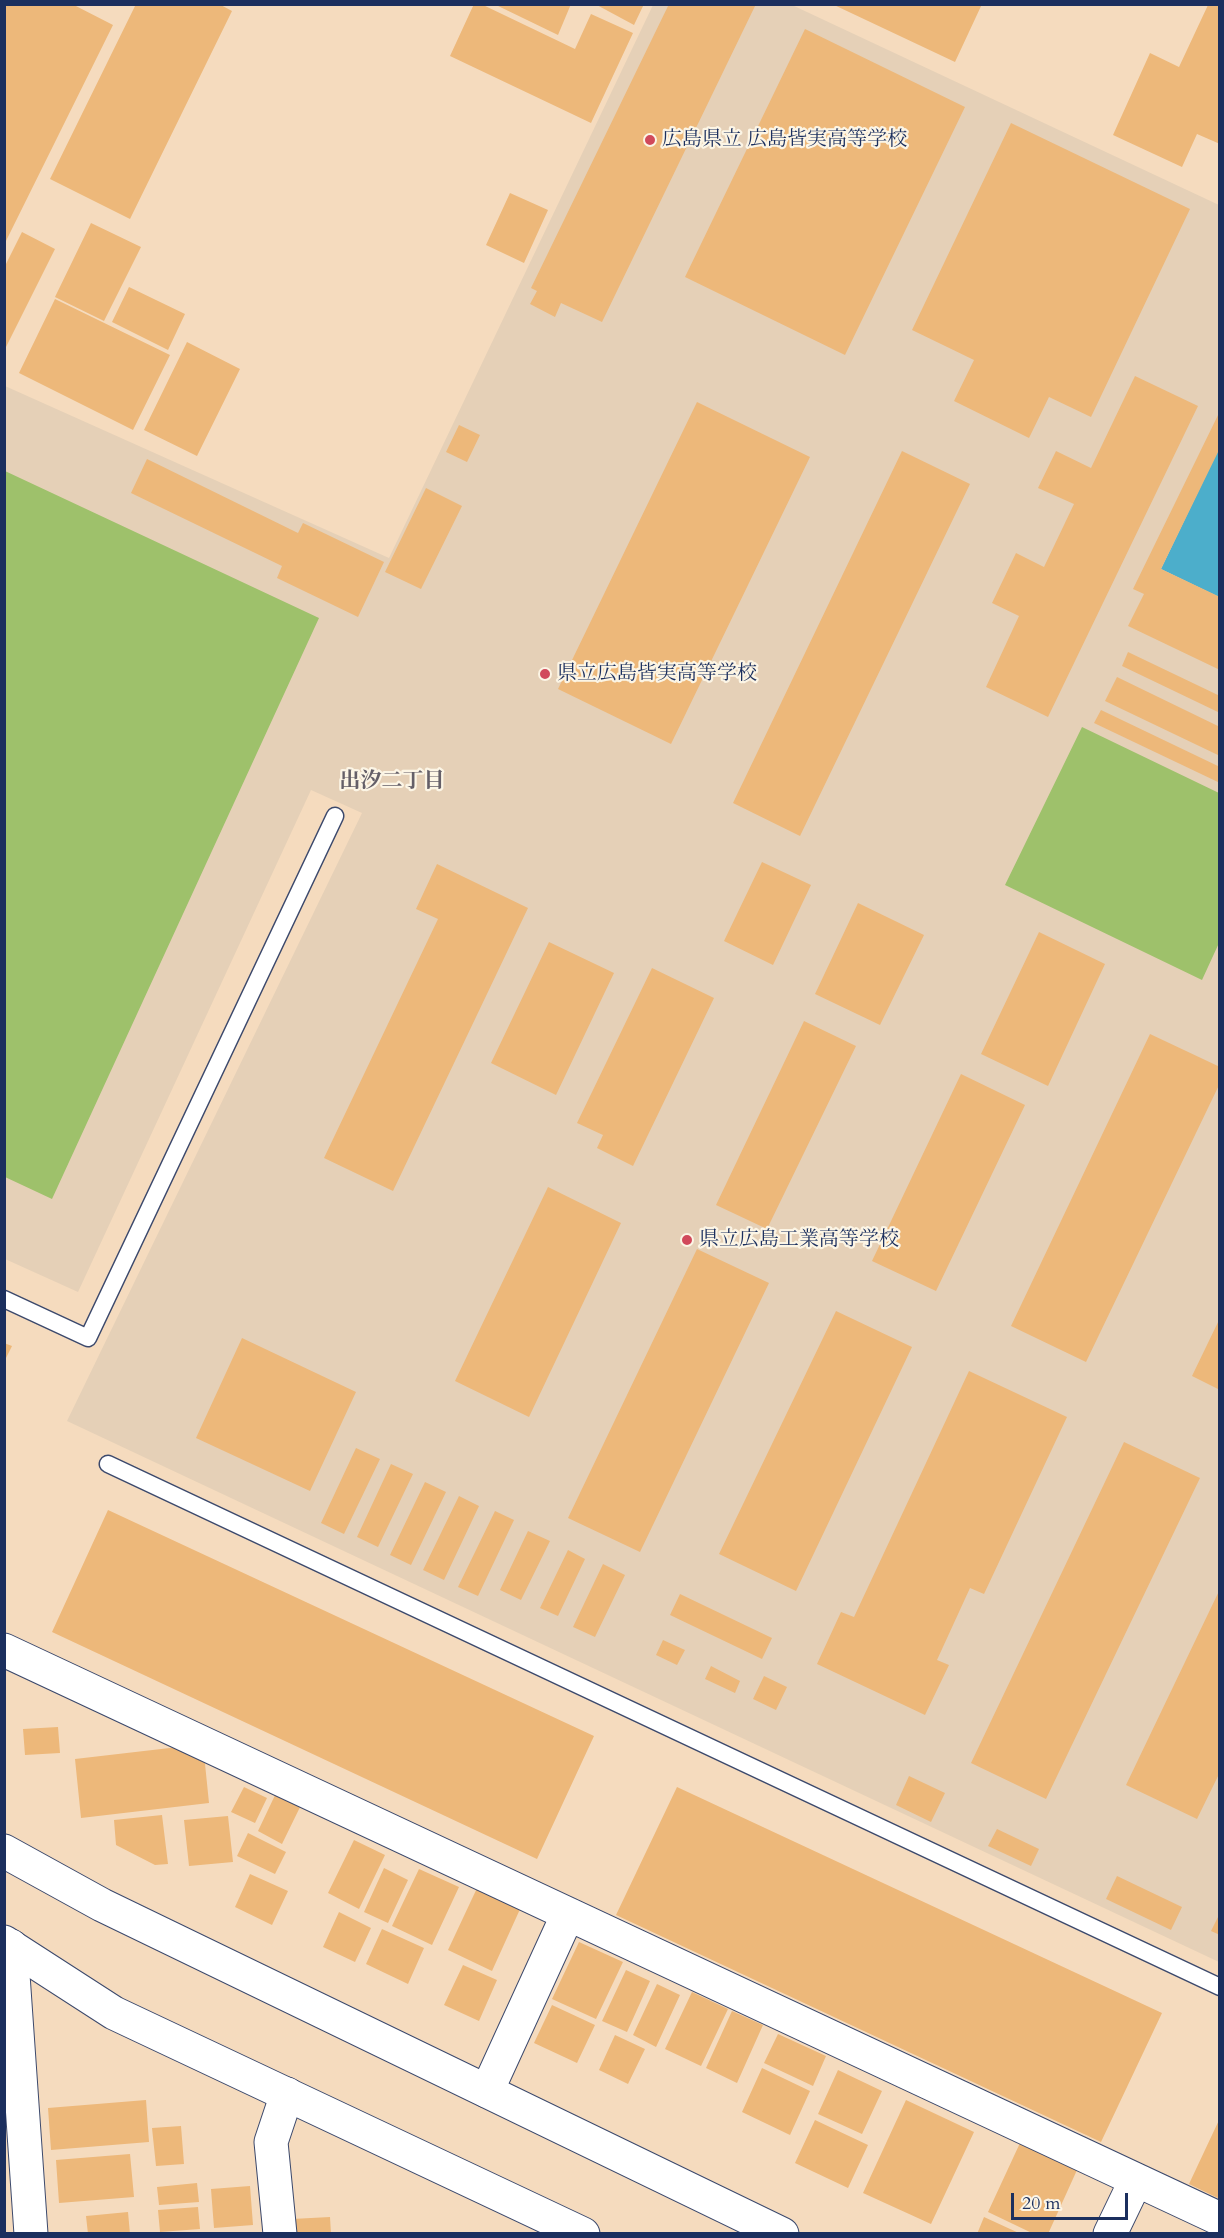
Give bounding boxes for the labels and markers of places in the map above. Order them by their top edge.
place label: 広島県立 広島皆実高等学校 [662,128,907,152]
marker: 広島県立 広島皆実高等学校 [643,133,657,147]
place label: 県立広島皆実高等学校 [557,662,757,686]
marker: 県立広島皆実高等学校 [538,667,552,681]
place label: 県立広島工業高等学校 [699,1228,899,1252]
marker: 県立広島工業高等学校 [680,1233,694,1247]

